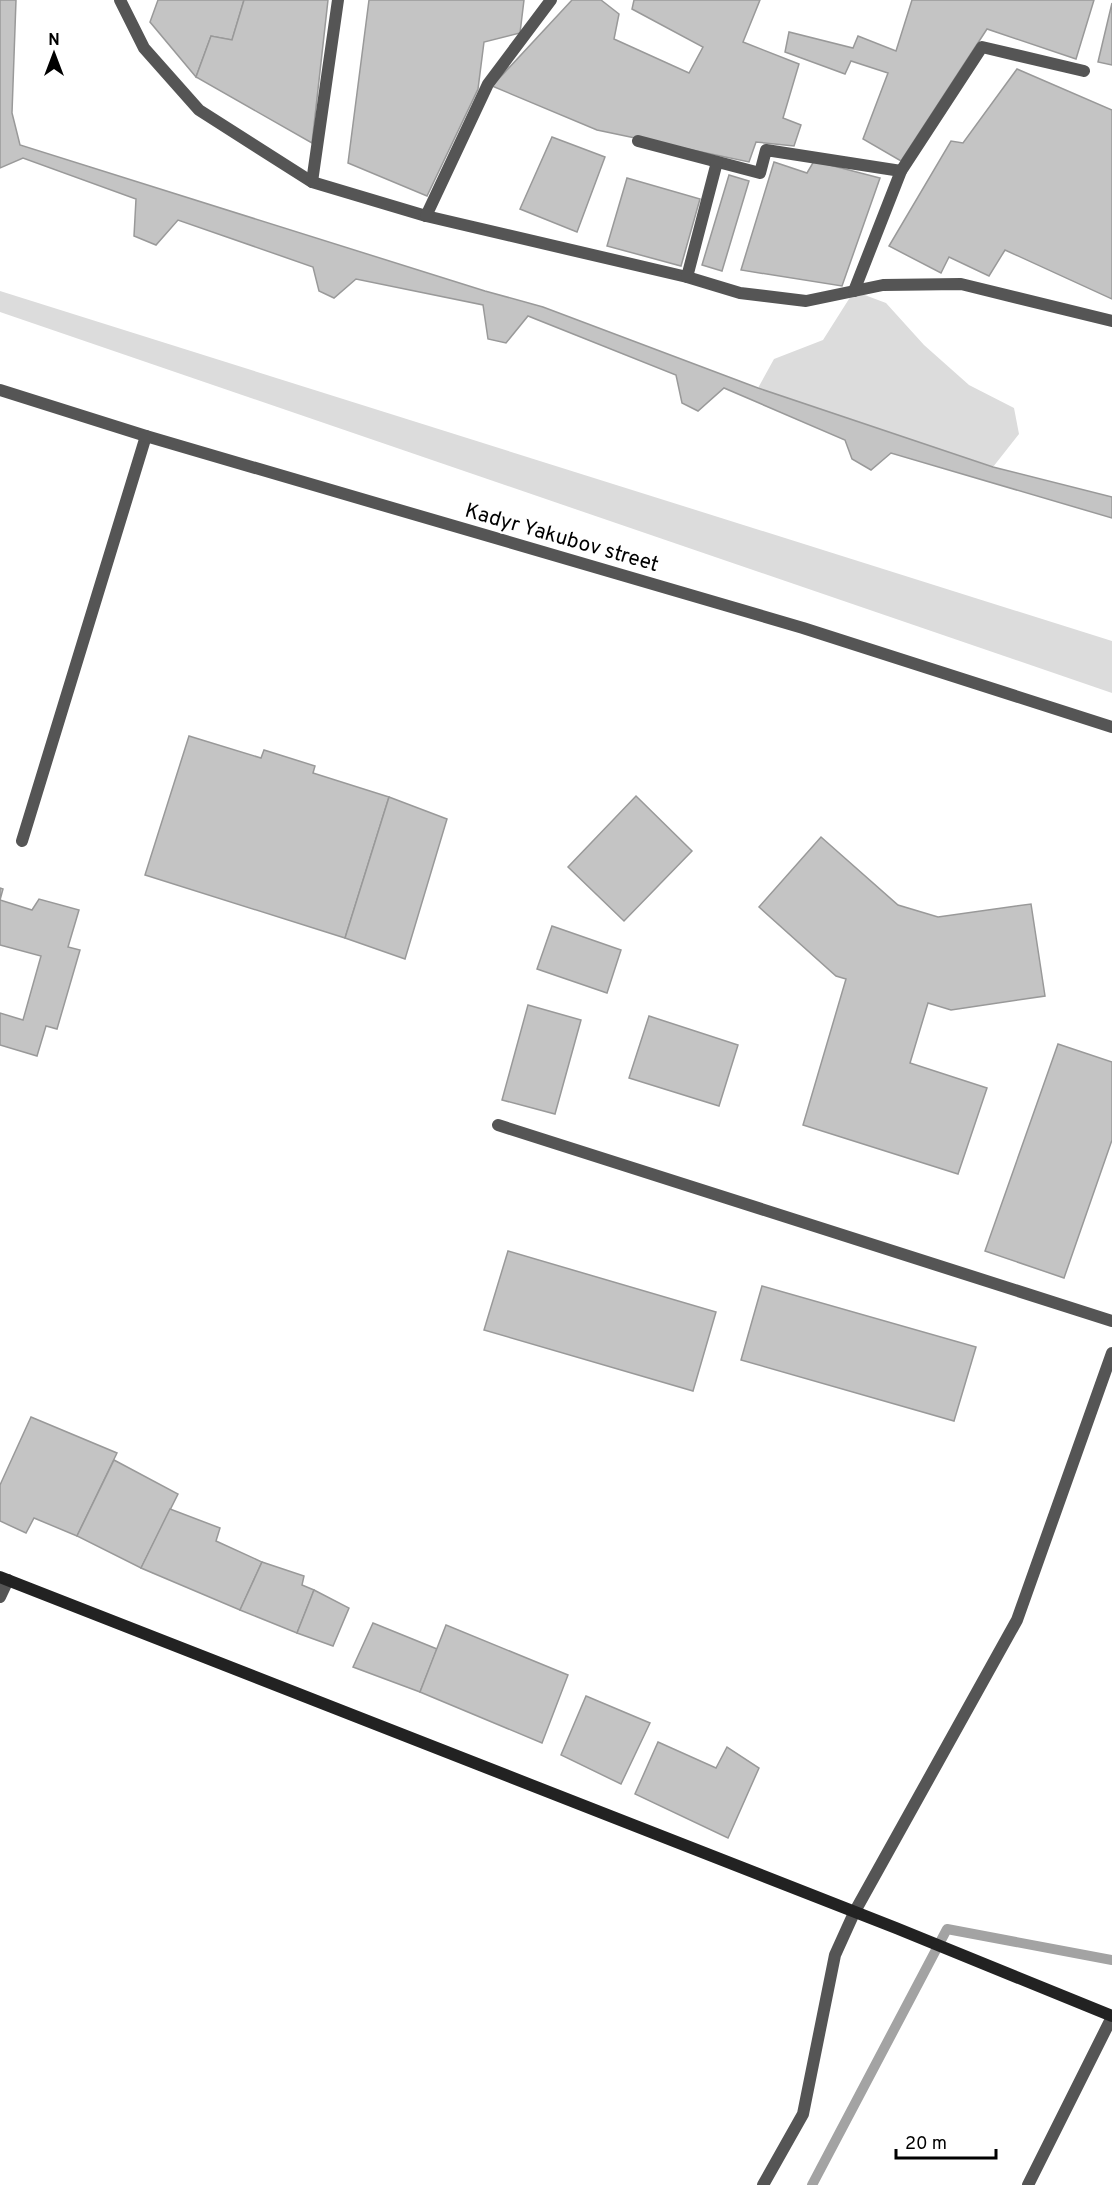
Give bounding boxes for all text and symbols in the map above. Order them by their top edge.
north arrow [24,24,84,84]
text: N [48,31,60,51]
street label: Kadyr Yakubov street [461,498,662,579]
scale bar [896,2122,996,2160]
text: 20 m [905,2133,947,2156]

